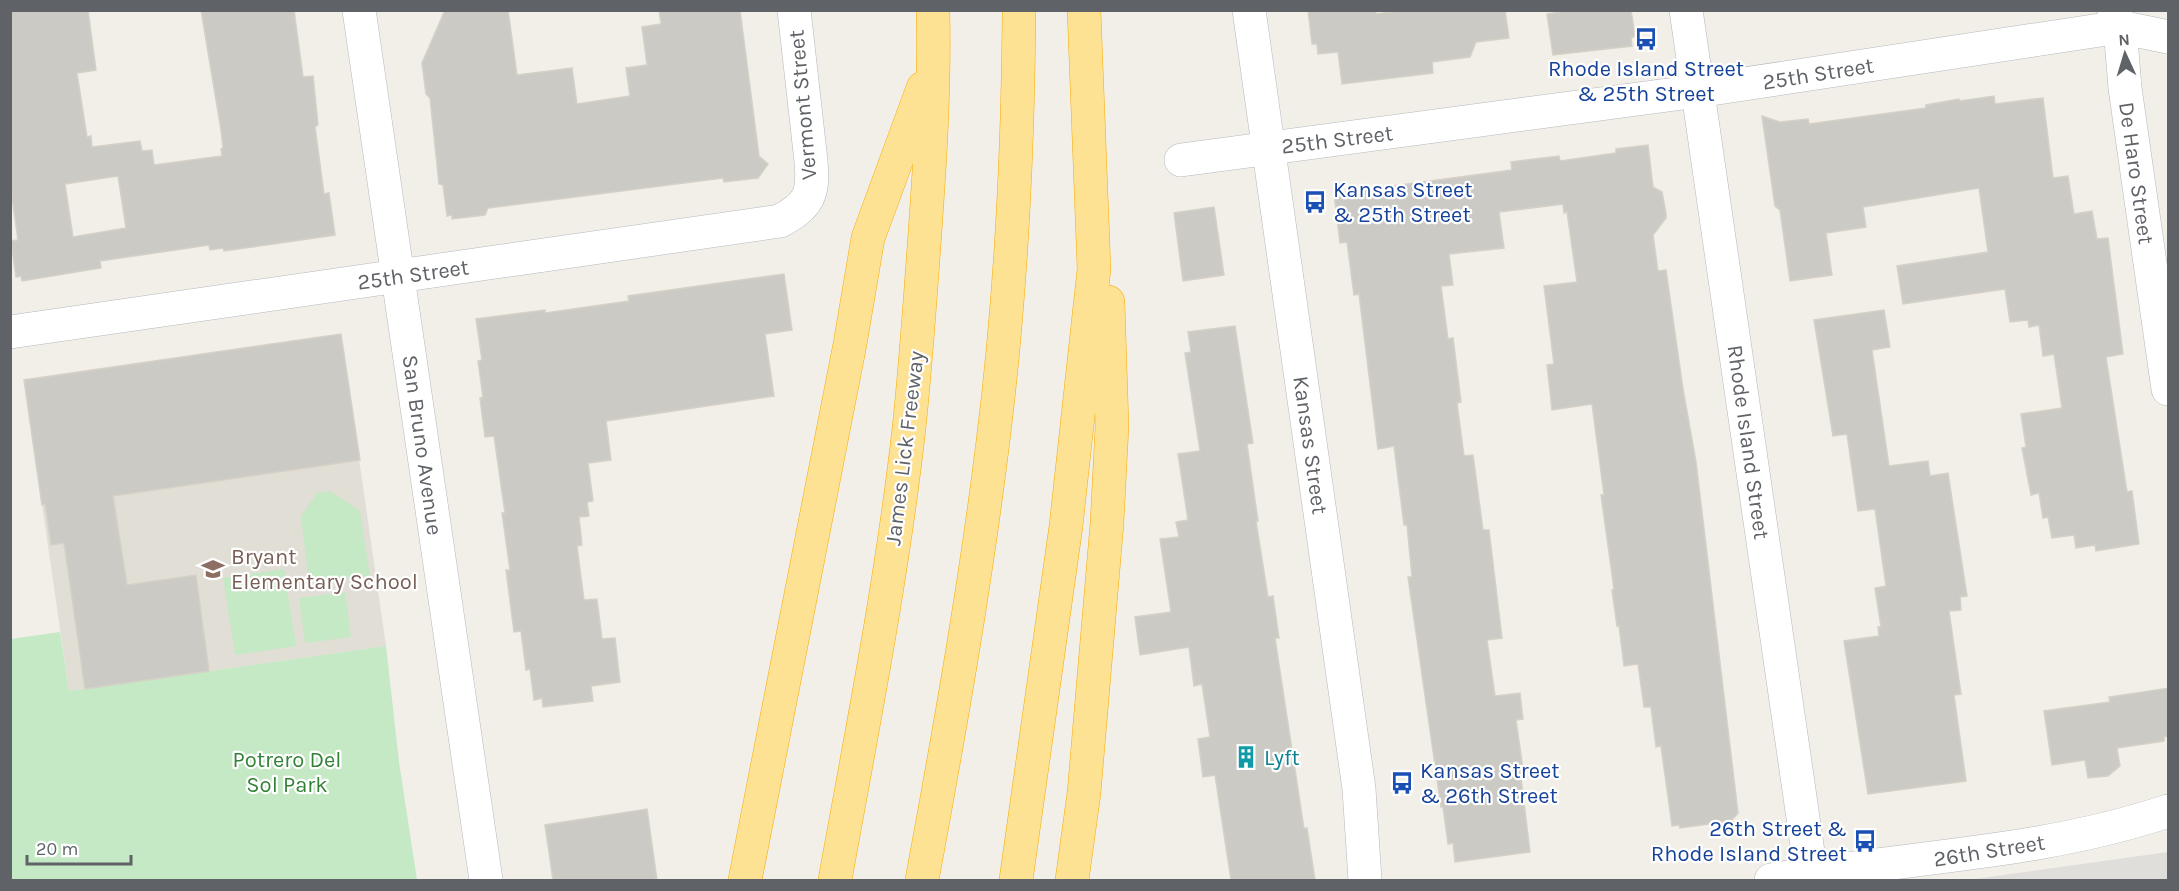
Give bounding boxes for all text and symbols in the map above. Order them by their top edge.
north arrow [2095,24,2155,84]
bus stop icon: Rhode Island Street & 25th Street [1633,26,1659,52]
street label: Vermont Street [783,29,823,181]
text: N [2118,30,2130,49]
street label: 25th Street [1761,52,1876,96]
place label: Rhode Island Street & 25th Street [1548,56,1744,107]
street label: De Haro Street [2113,100,2159,246]
street label: 25th Street [1280,120,1394,160]
place label: Kansas Street & 25th Street [1333,177,1473,228]
bus stop icon: Kansas Street & 25th Street [1302,189,1328,215]
street label: 25th Street [356,254,471,296]
street label: Rhode Island Street [1721,343,1775,541]
street label: James Lick Freeway [880,349,930,547]
street label: San Bruno Avenue [396,353,448,537]
street label: Kansas Street [1287,374,1333,516]
place label: Bryant Elementary School [231,544,418,595]
school or university icon: Bryant Elementary School [200,556,226,582]
building icon: Lyft [1233,744,1259,770]
place label: Lyft [1264,745,1300,771]
park label: Potrero Del Sol Park [233,747,341,798]
place label: Kansas Street & 26th Street [1420,758,1560,809]
bus stop icon: Kansas Street & 26th Street [1389,770,1415,796]
place label: 26th Street & Rhode Island Street [1651,816,1847,867]
scale bar [27,828,130,866]
bus stop icon: 26th Street & Rhode Island Street [1852,828,1878,854]
street label: 26th Street [1932,829,2047,873]
text: 20 m [36,838,78,860]

